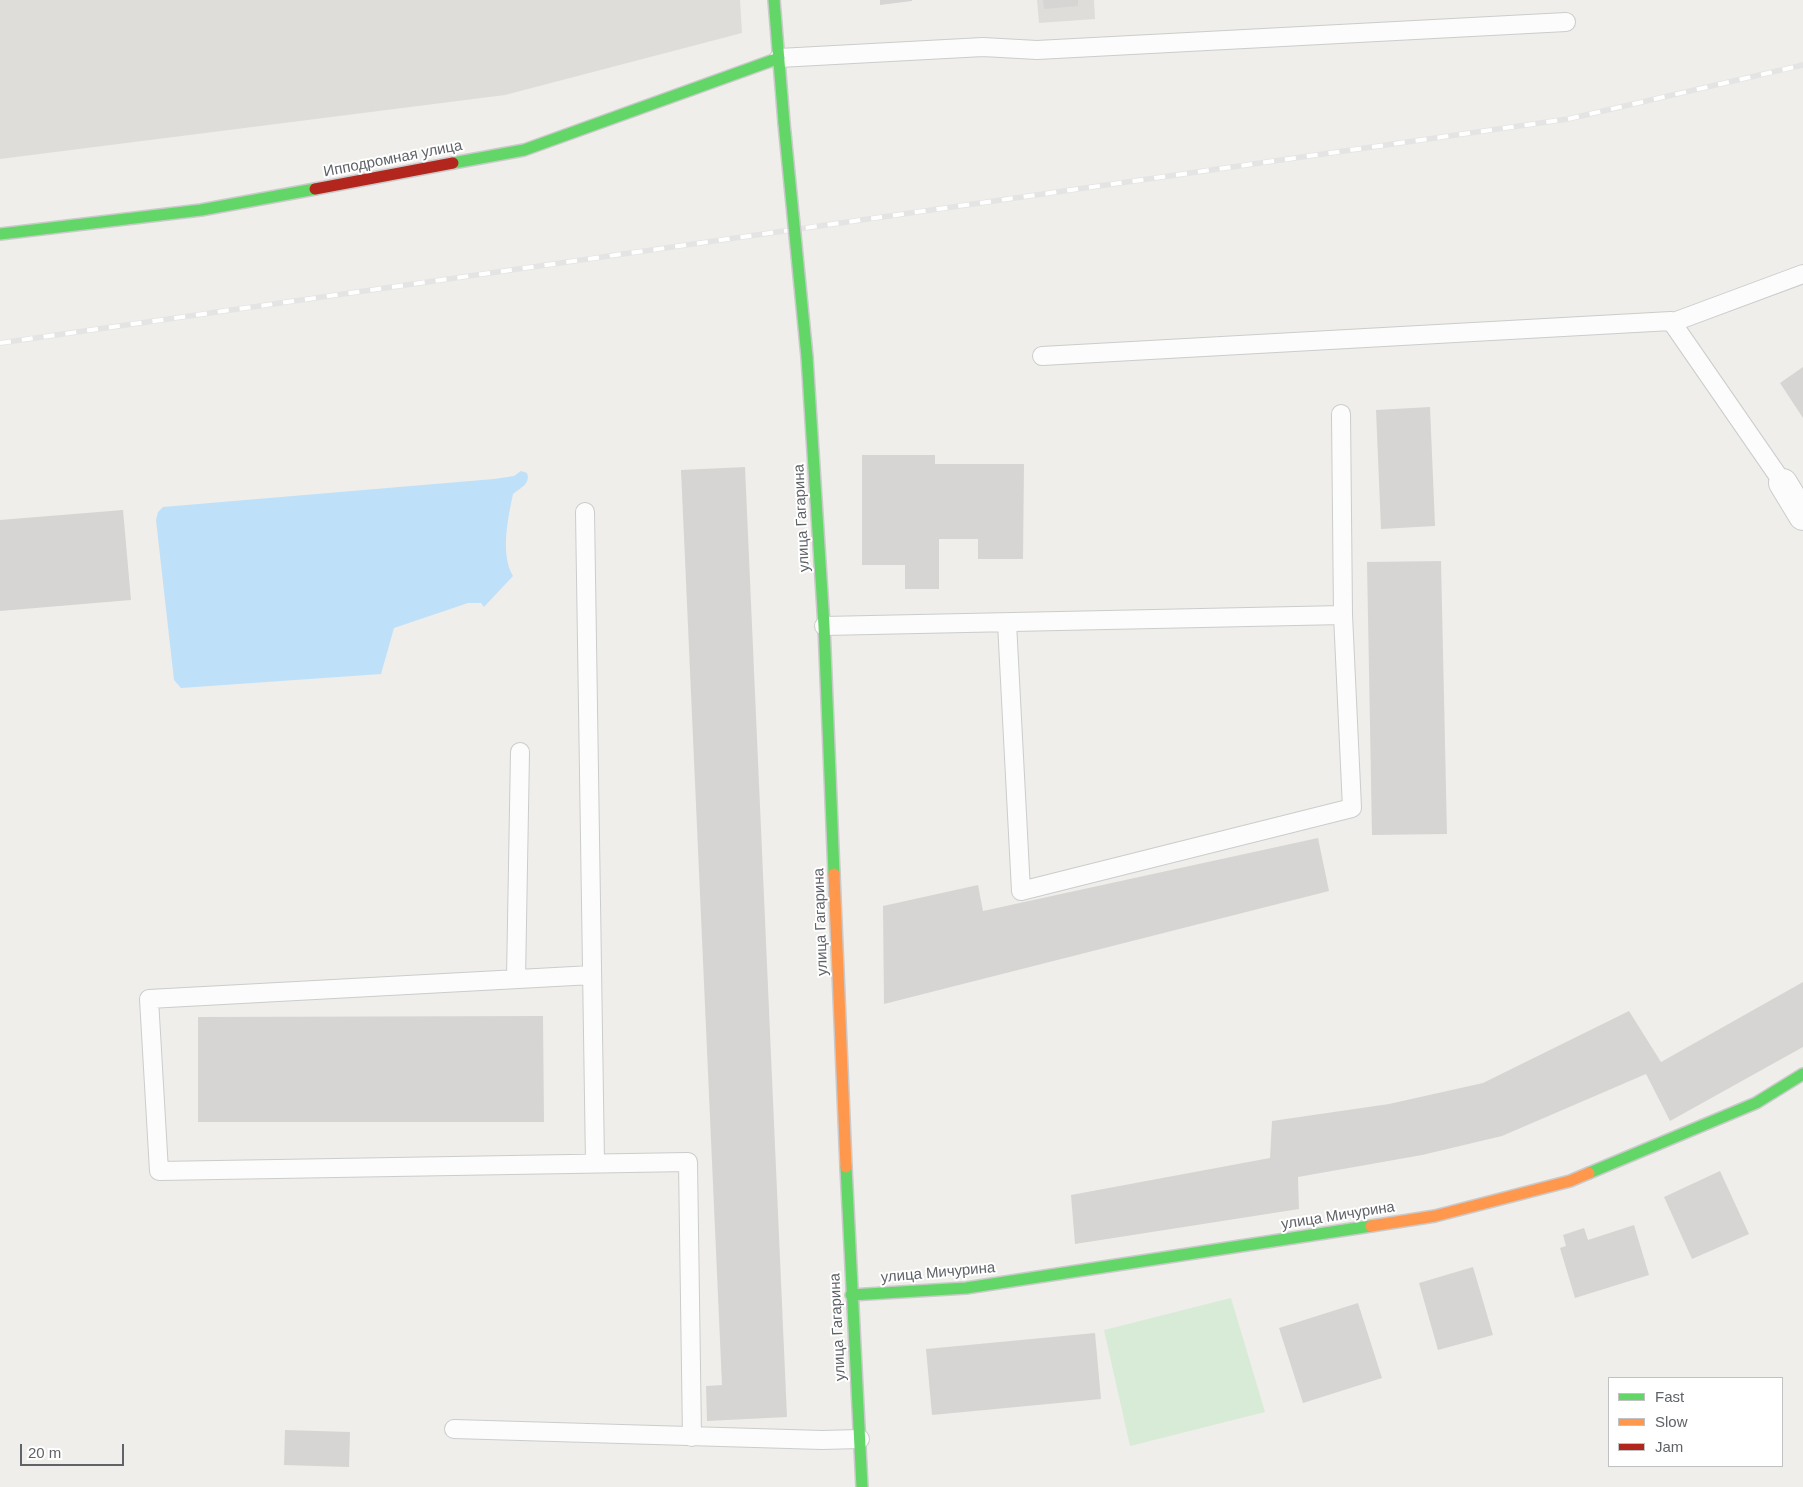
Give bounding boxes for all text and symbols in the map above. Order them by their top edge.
street label: Ипподромная улица [322,137,464,181]
street label: улица Гагарина [790,464,814,572]
street label: улица Гагарина [810,868,832,976]
street label: улица Мичурина [1280,1198,1396,1234]
street label: улица Мичурина [880,1259,996,1287]
street label: улица Гагарина [826,1273,850,1381]
legend [1608,1377,1783,1467]
text: Fast [1655,1388,1684,1405]
text: Slow [1655,1413,1688,1430]
scale bar [22,1434,126,1466]
text: Jam [1655,1438,1683,1455]
text: 20 m [28,1444,61,1461]

